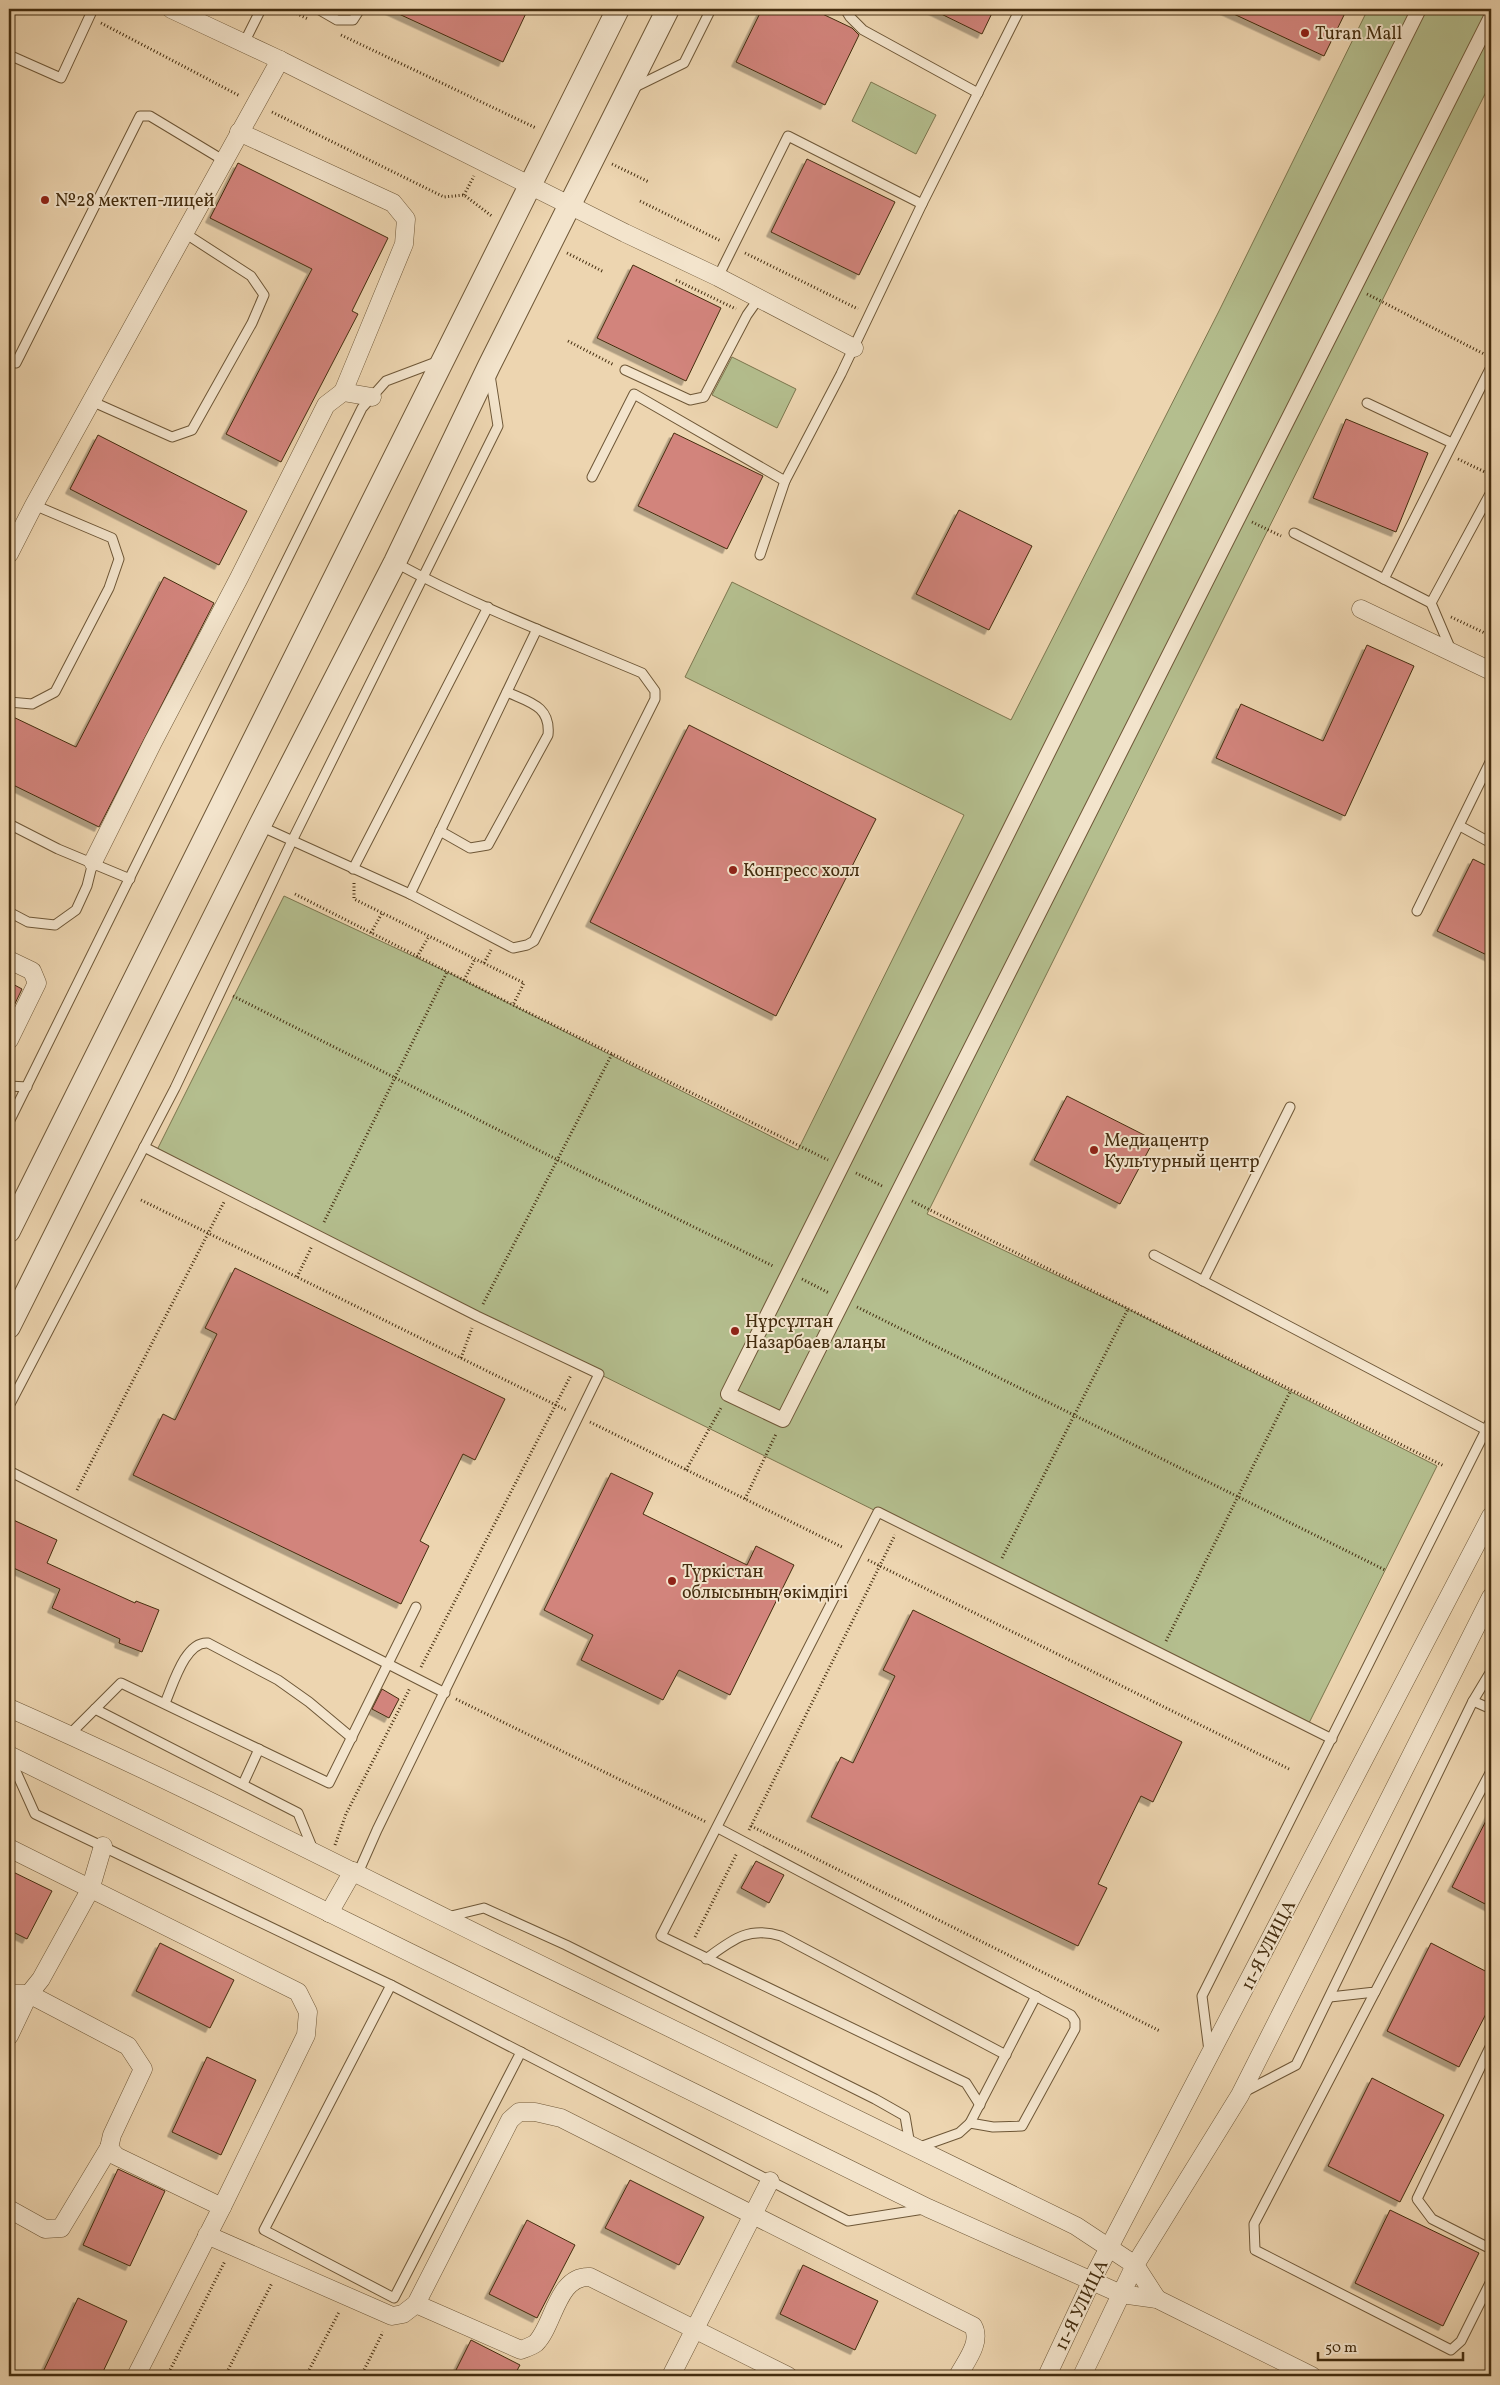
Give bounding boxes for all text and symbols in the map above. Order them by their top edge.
place label: Turan Mall [1315,22,1402,47]
marker: Turan Mall [1299,27,1311,39]
place label: №28 мектеп-лицей [55,189,214,214]
marker: №28 мектеп-лицей [39,194,51,206]
place label: Конгресс холл [743,859,860,884]
marker: Конгресс холл [727,864,739,876]
place label: Медиацентр Культурный центр [1104,1129,1259,1175]
marker: Медиацентр Культурный центр [1088,1144,1100,1156]
place label: Нұрсұлтан Назарбаев алаңы [745,1310,886,1356]
marker: Нұрсұлтан Назарбаев алаңы [729,1325,741,1337]
place label: Түркістан облысының әкімдігі [682,1560,848,1606]
marker: Түркістан облысының әкімдігі [666,1575,678,1587]
street label: 11-Я УЛИЦА [1236,1896,1303,1995]
street label: 11-Я УЛИЦА [1050,2256,1115,2355]
scale bar [1318,2330,1462,2362]
text: 50 m [1325,2338,1357,2359]

